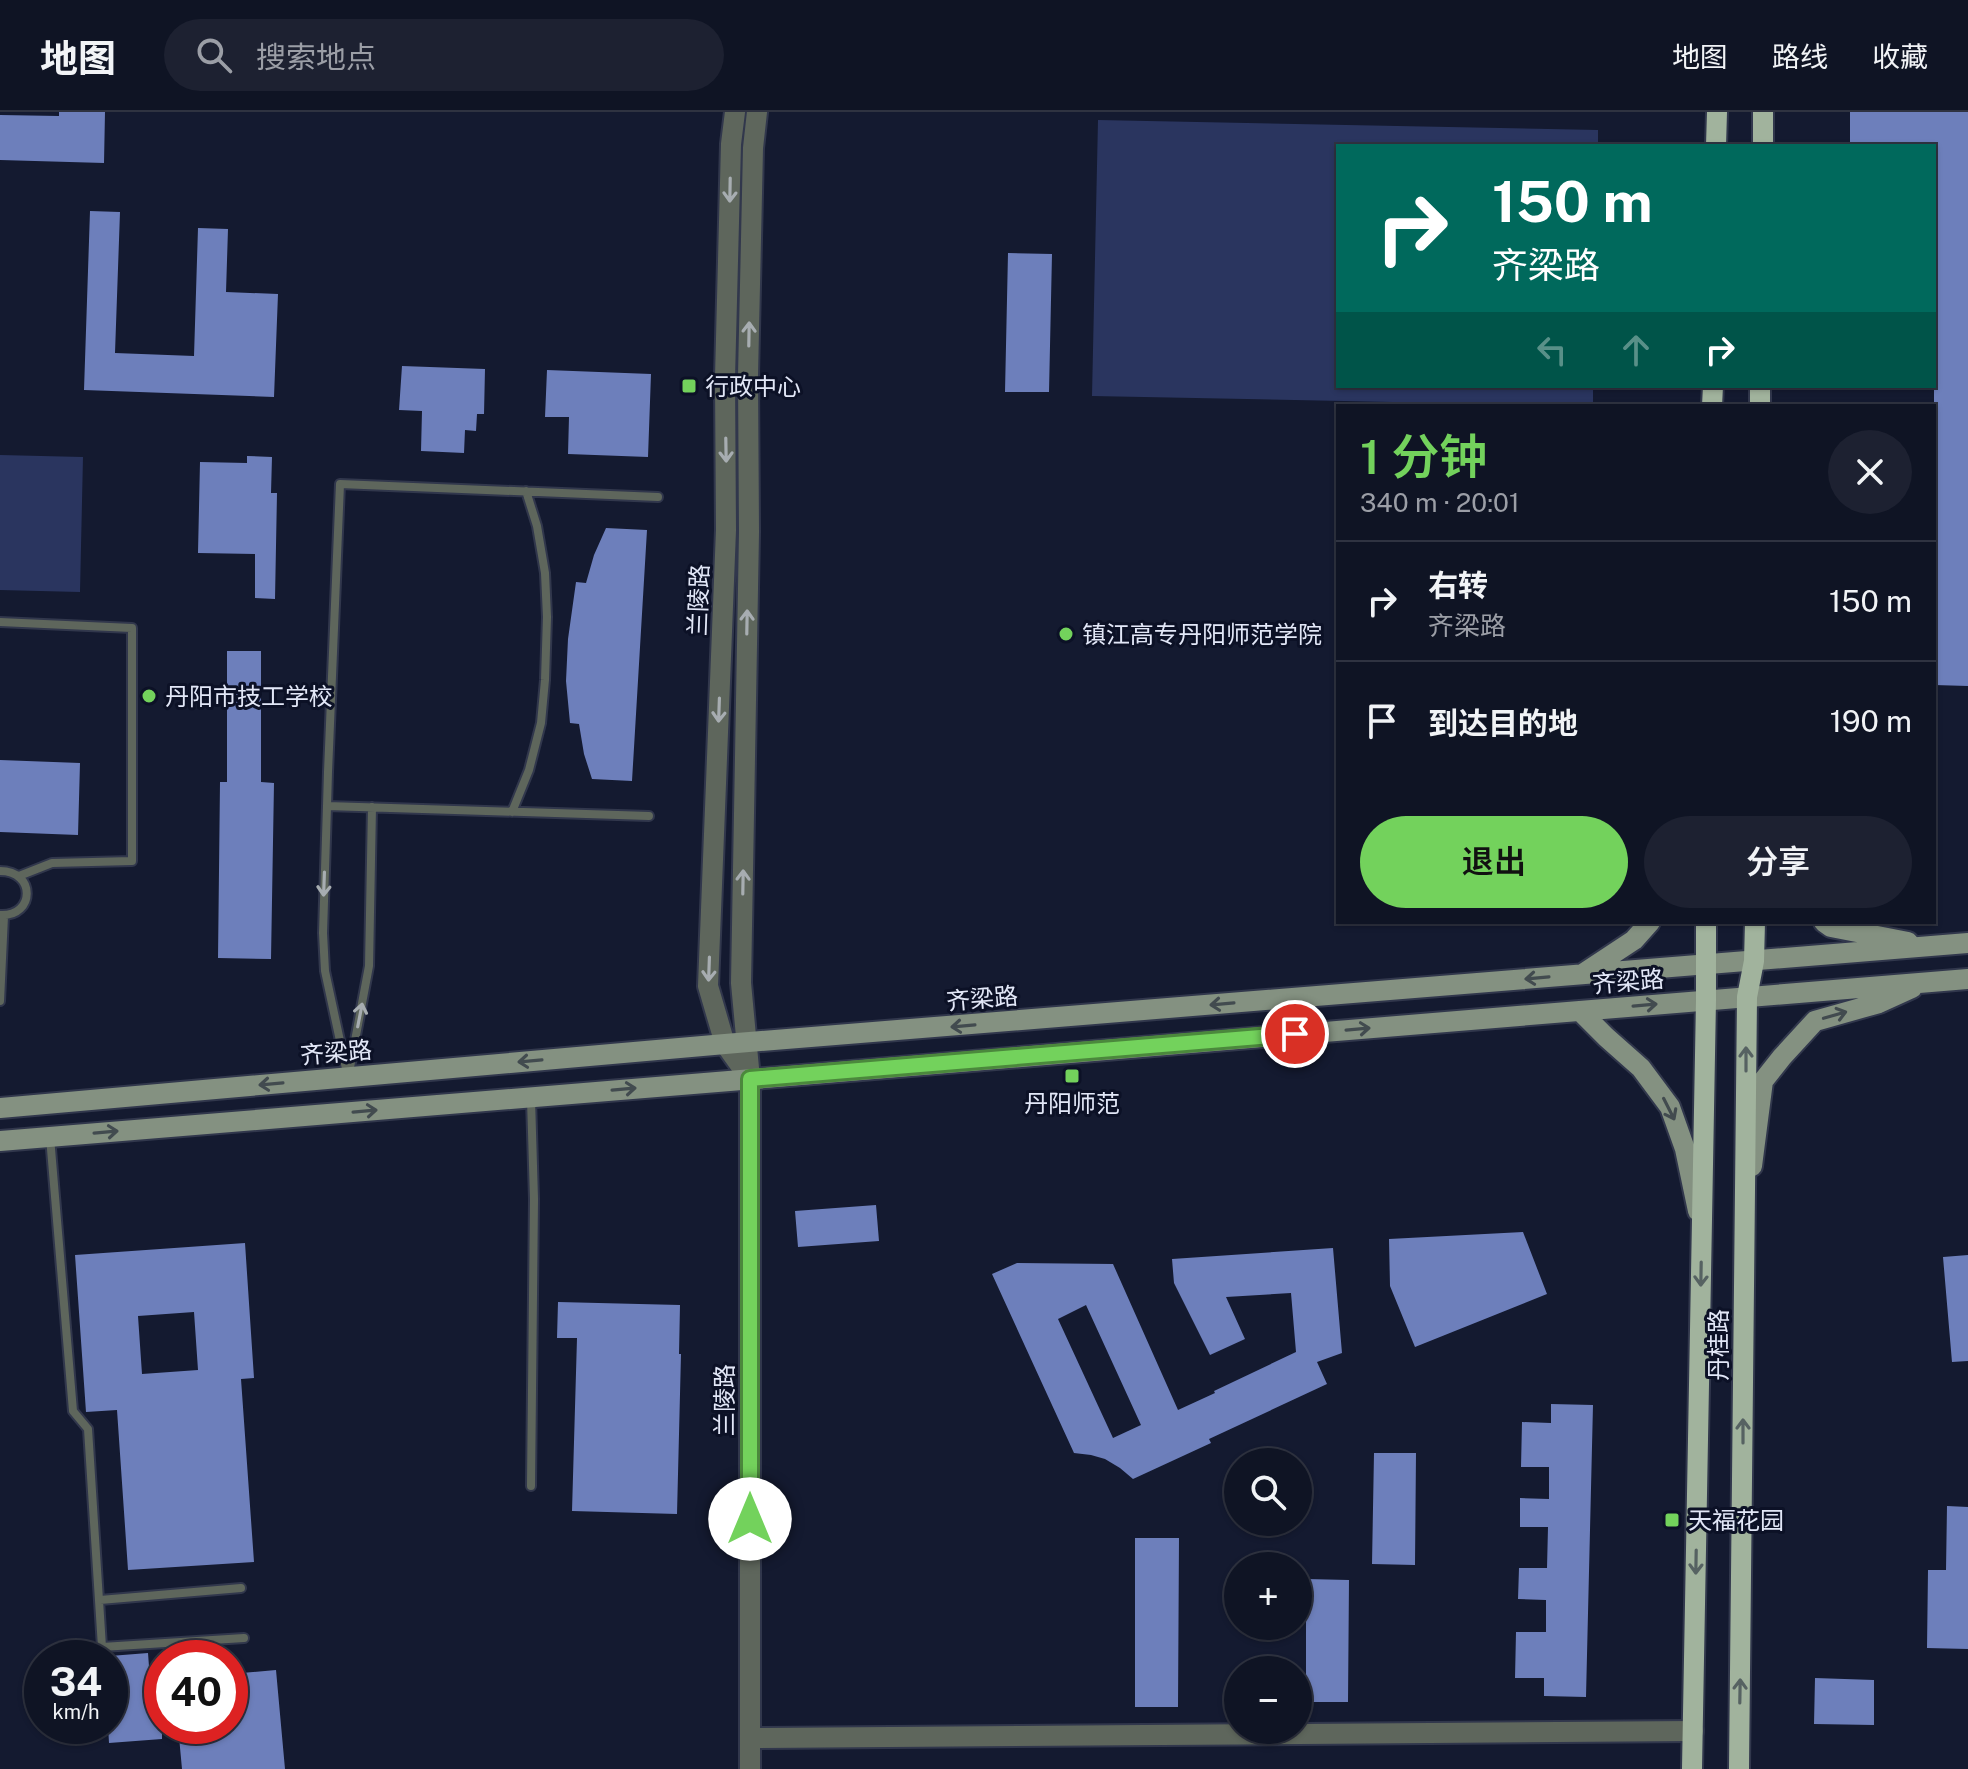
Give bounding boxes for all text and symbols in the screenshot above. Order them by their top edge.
search box [164,19,724,91]
icon: search [192,33,236,77]
text: 地图 [40,36,116,81]
text: 搜索地点 [256,39,376,75]
text: 地图 [1672,40,1728,73]
text: 路线 [1772,40,1828,73]
text: 收藏 [1872,40,1928,73]
text: 150 m [1492,169,1653,235]
one-way arrow [722,176,737,203]
icon: right [1360,176,1464,280]
text: 齐梁路 [1492,244,1600,286]
one-way arrow [741,321,756,348]
icon: left [1530,328,1574,372]
icon: ahead [1614,328,1658,372]
icon: right [1698,328,1742,372]
place label: 行政中心 [705,372,801,400]
marker: 行政中心 [680,377,698,395]
text: 1 分钟 [1360,428,1487,485]
button: close [1828,430,1912,514]
one-way arrow [718,436,734,463]
text: 340 m · 20:01 [1360,487,1520,518]
street label: 兰陵路 [683,564,713,636]
text: 右转 [1428,567,1488,603]
icon: right [1360,579,1404,623]
text: 150 m [1829,583,1912,619]
one-way arrow [740,609,755,636]
text: 齐梁路 [1428,610,1506,641]
place label: 镇江高专丹阳师范学院 [1082,620,1322,648]
marker: 镇江高专丹阳师范学院 [1057,625,1075,643]
place label: 丹阳市技工学校 [165,682,333,710]
marker: 丹阳市技工学校 [140,687,158,705]
one-way arrow [712,696,727,723]
icon: arrive [1360,699,1404,743]
text: 190 m [1830,703,1912,739]
text: 到达目的地 [1428,705,1578,741]
button: 退出 [1360,816,1628,908]
button: 分享 [1644,816,1912,908]
one-way arrow [735,869,751,896]
one-way arrow [317,870,332,897]
one-way arrow [701,955,716,982]
street label: 齐梁路 [1591,964,1665,998]
one-way arrow [1524,971,1551,986]
street label: 齐梁路 [945,981,1019,1015]
one-way arrow [1209,997,1236,1012]
one-way arrow [1631,997,1658,1012]
pin [1261,1000,1329,1068]
one-way arrow [353,1003,368,1028]
one-way arrow [1821,1007,1847,1022]
icon: arrive [1273,1012,1317,1056]
one-way arrow [950,1018,977,1033]
one-way arrow [1344,1021,1371,1036]
street label: 齐梁路 [299,1035,373,1069]
one-way arrow [1738,1046,1754,1073]
one-way arrow [517,1054,544,1069]
marker: 丹阳师范 [1063,1067,1081,1085]
one-way arrow [258,1077,285,1092]
one-way arrow [610,1081,637,1096]
place label: 丹阳师范 [1024,1089,1120,1117]
one-way arrow [1661,1097,1677,1121]
one-way arrow [351,1103,378,1118]
one-way arrow [92,1124,119,1139]
one-way arrow [1693,1260,1709,1287]
street label: 丹桂路 [1704,1309,1732,1381]
street label: 兰陵路 [710,1364,738,1436]
one-way arrow [1735,1418,1751,1445]
map controls [1224,1448,1312,1744]
button: search [1224,1448,1312,1536]
position arrow [708,1477,792,1561]
place label: 天福花园 [1688,1506,1784,1534]
marker: 天福花园 [1663,1511,1681,1529]
one-way arrow [1688,1548,1704,1575]
button: + [1224,1552,1312,1640]
speed limit sign: 40 [144,1640,248,1744]
button: − [1224,1656,1312,1744]
text: 34 [50,1658,102,1705]
one-way arrow [1732,1678,1748,1705]
text: km/h [52,1700,100,1724]

